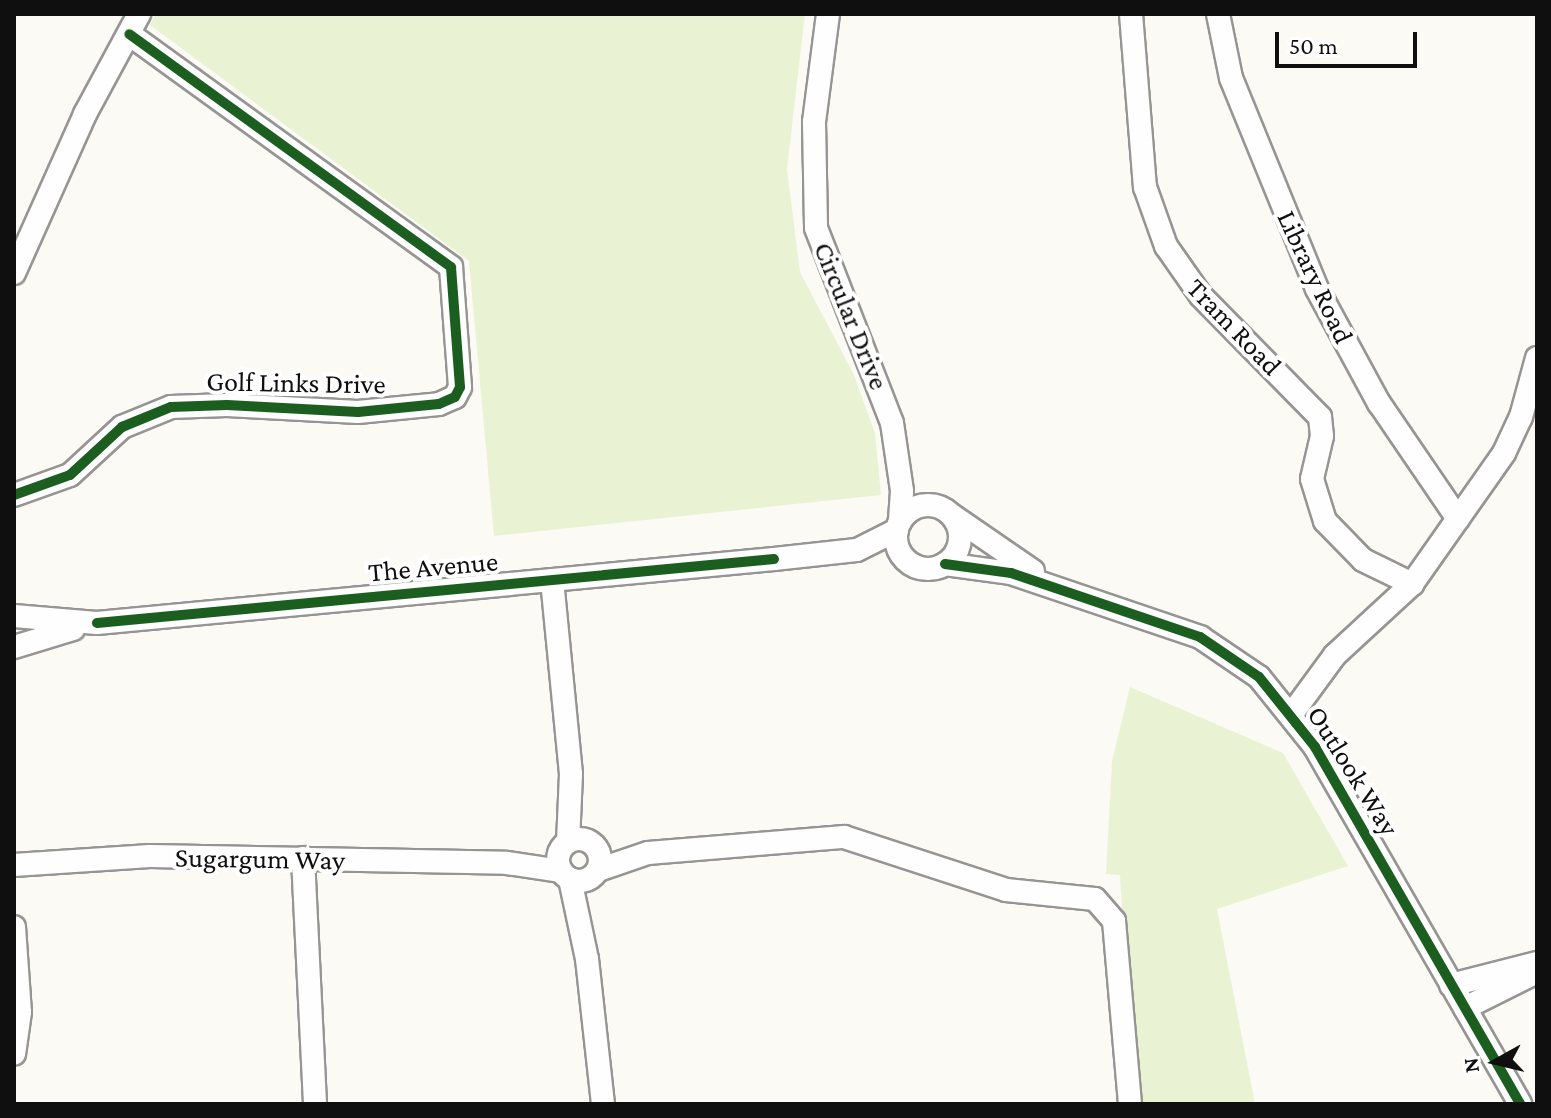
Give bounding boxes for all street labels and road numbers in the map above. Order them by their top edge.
street label: Library Road [1270,205,1360,349]
street label: Circular Drive [806,237,896,395]
street label: Tram Road [1180,271,1288,383]
street label: Golf Links Drive [206,365,386,401]
street label: The Avenue [367,545,499,589]
street label: Outlook Way [1300,700,1406,842]
street label: Sugargum Way [175,841,345,877]

